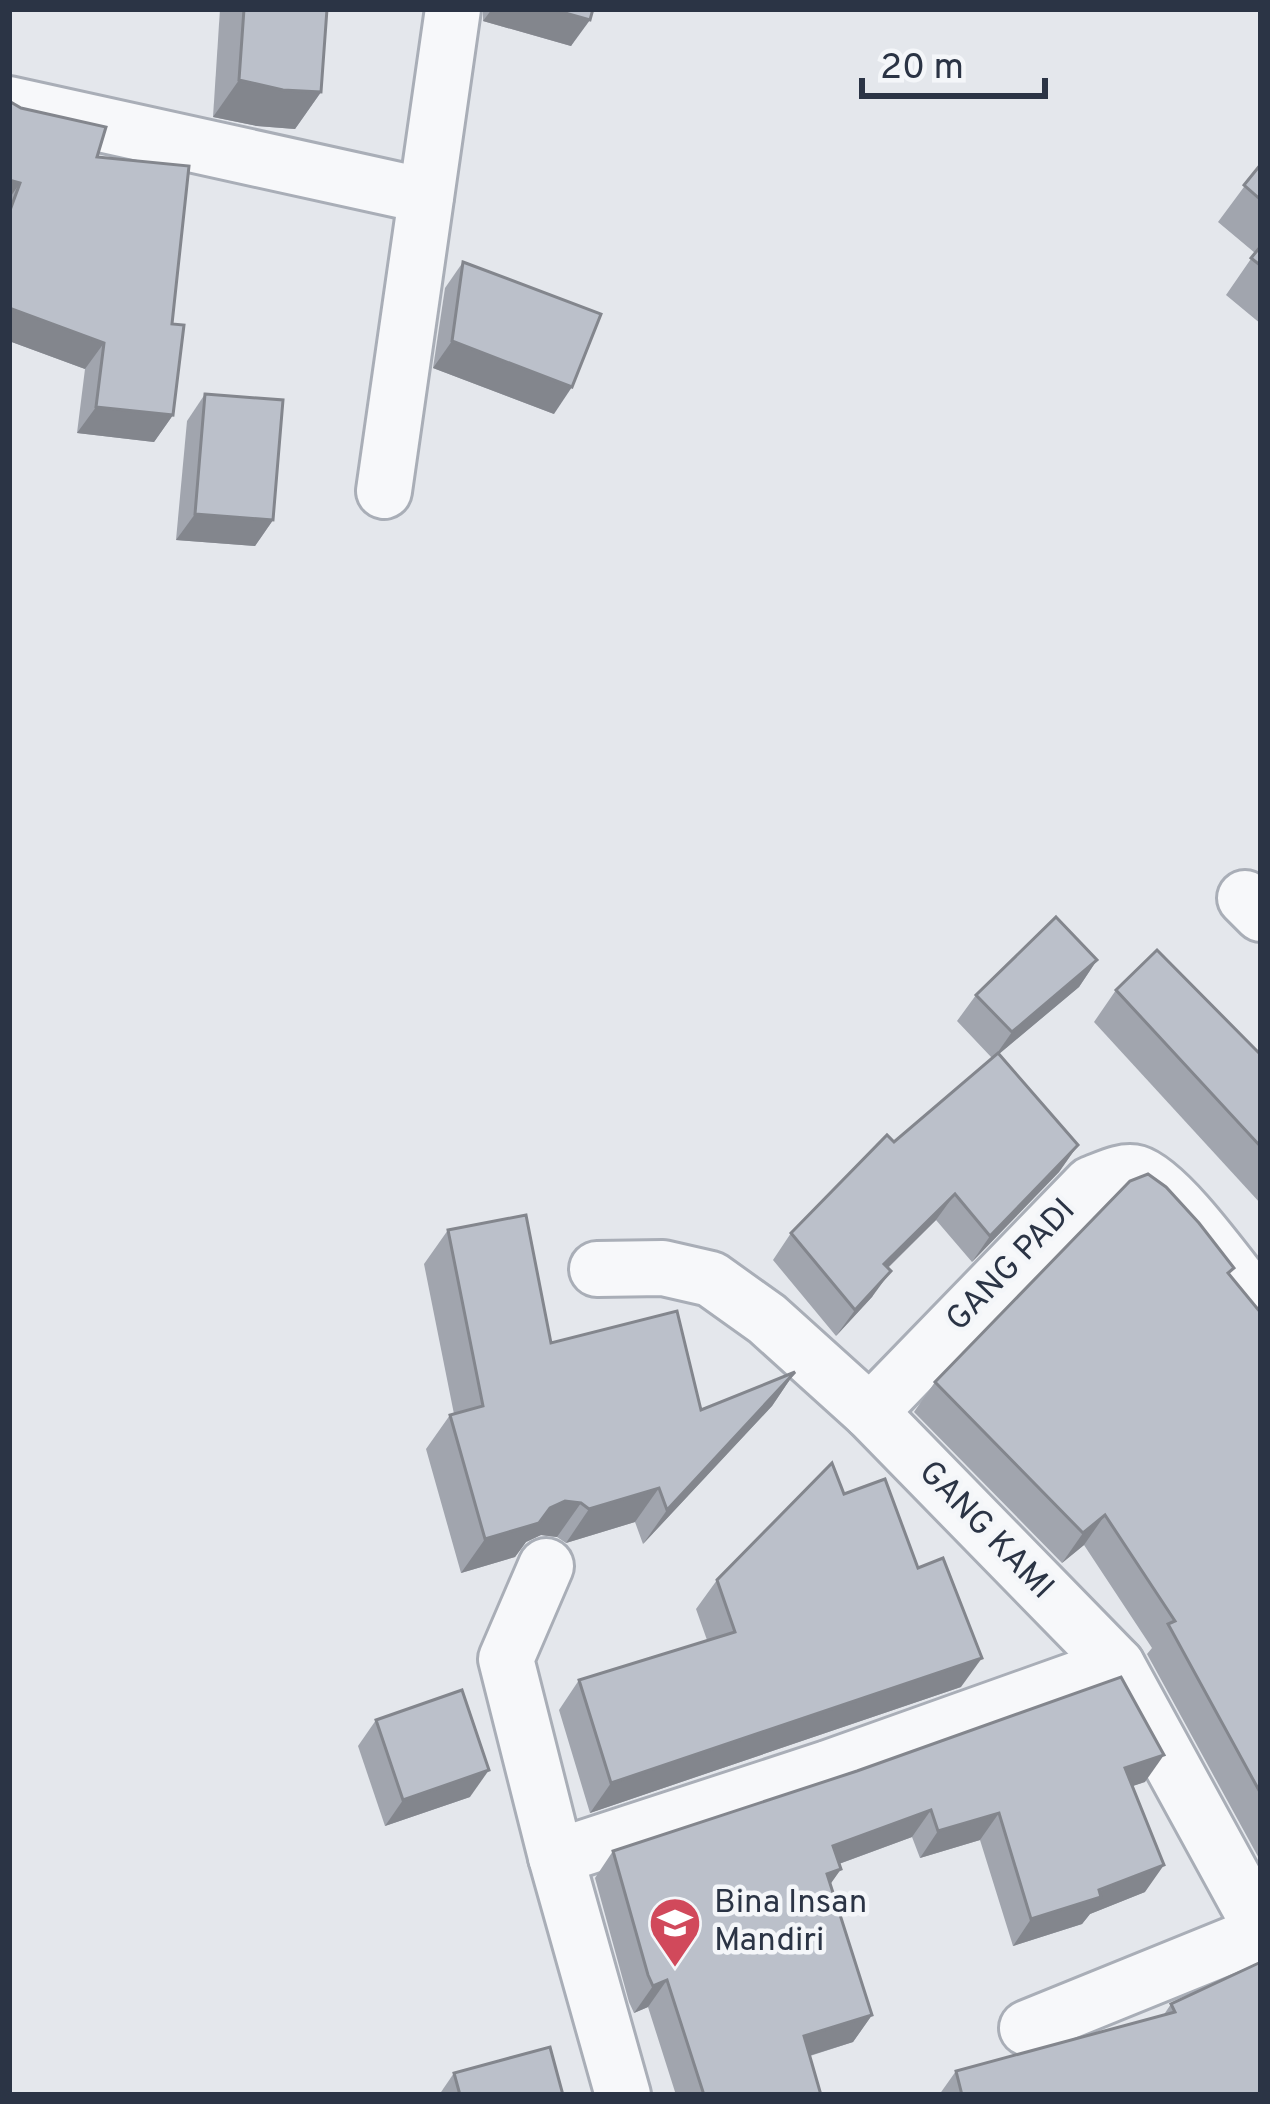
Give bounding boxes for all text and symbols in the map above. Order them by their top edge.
scale bar [862,24,1045,98]
text: 20 m [880,46,964,92]
street label: GANG PADI [938,1191,1086,1341]
street label: GANG KAMI [909,1453,1061,1609]
place label: Bina Insan Mandiri [714,1883,867,1963]
school or university icon: Bina Insan Mandiri [647,1895,703,1969]

